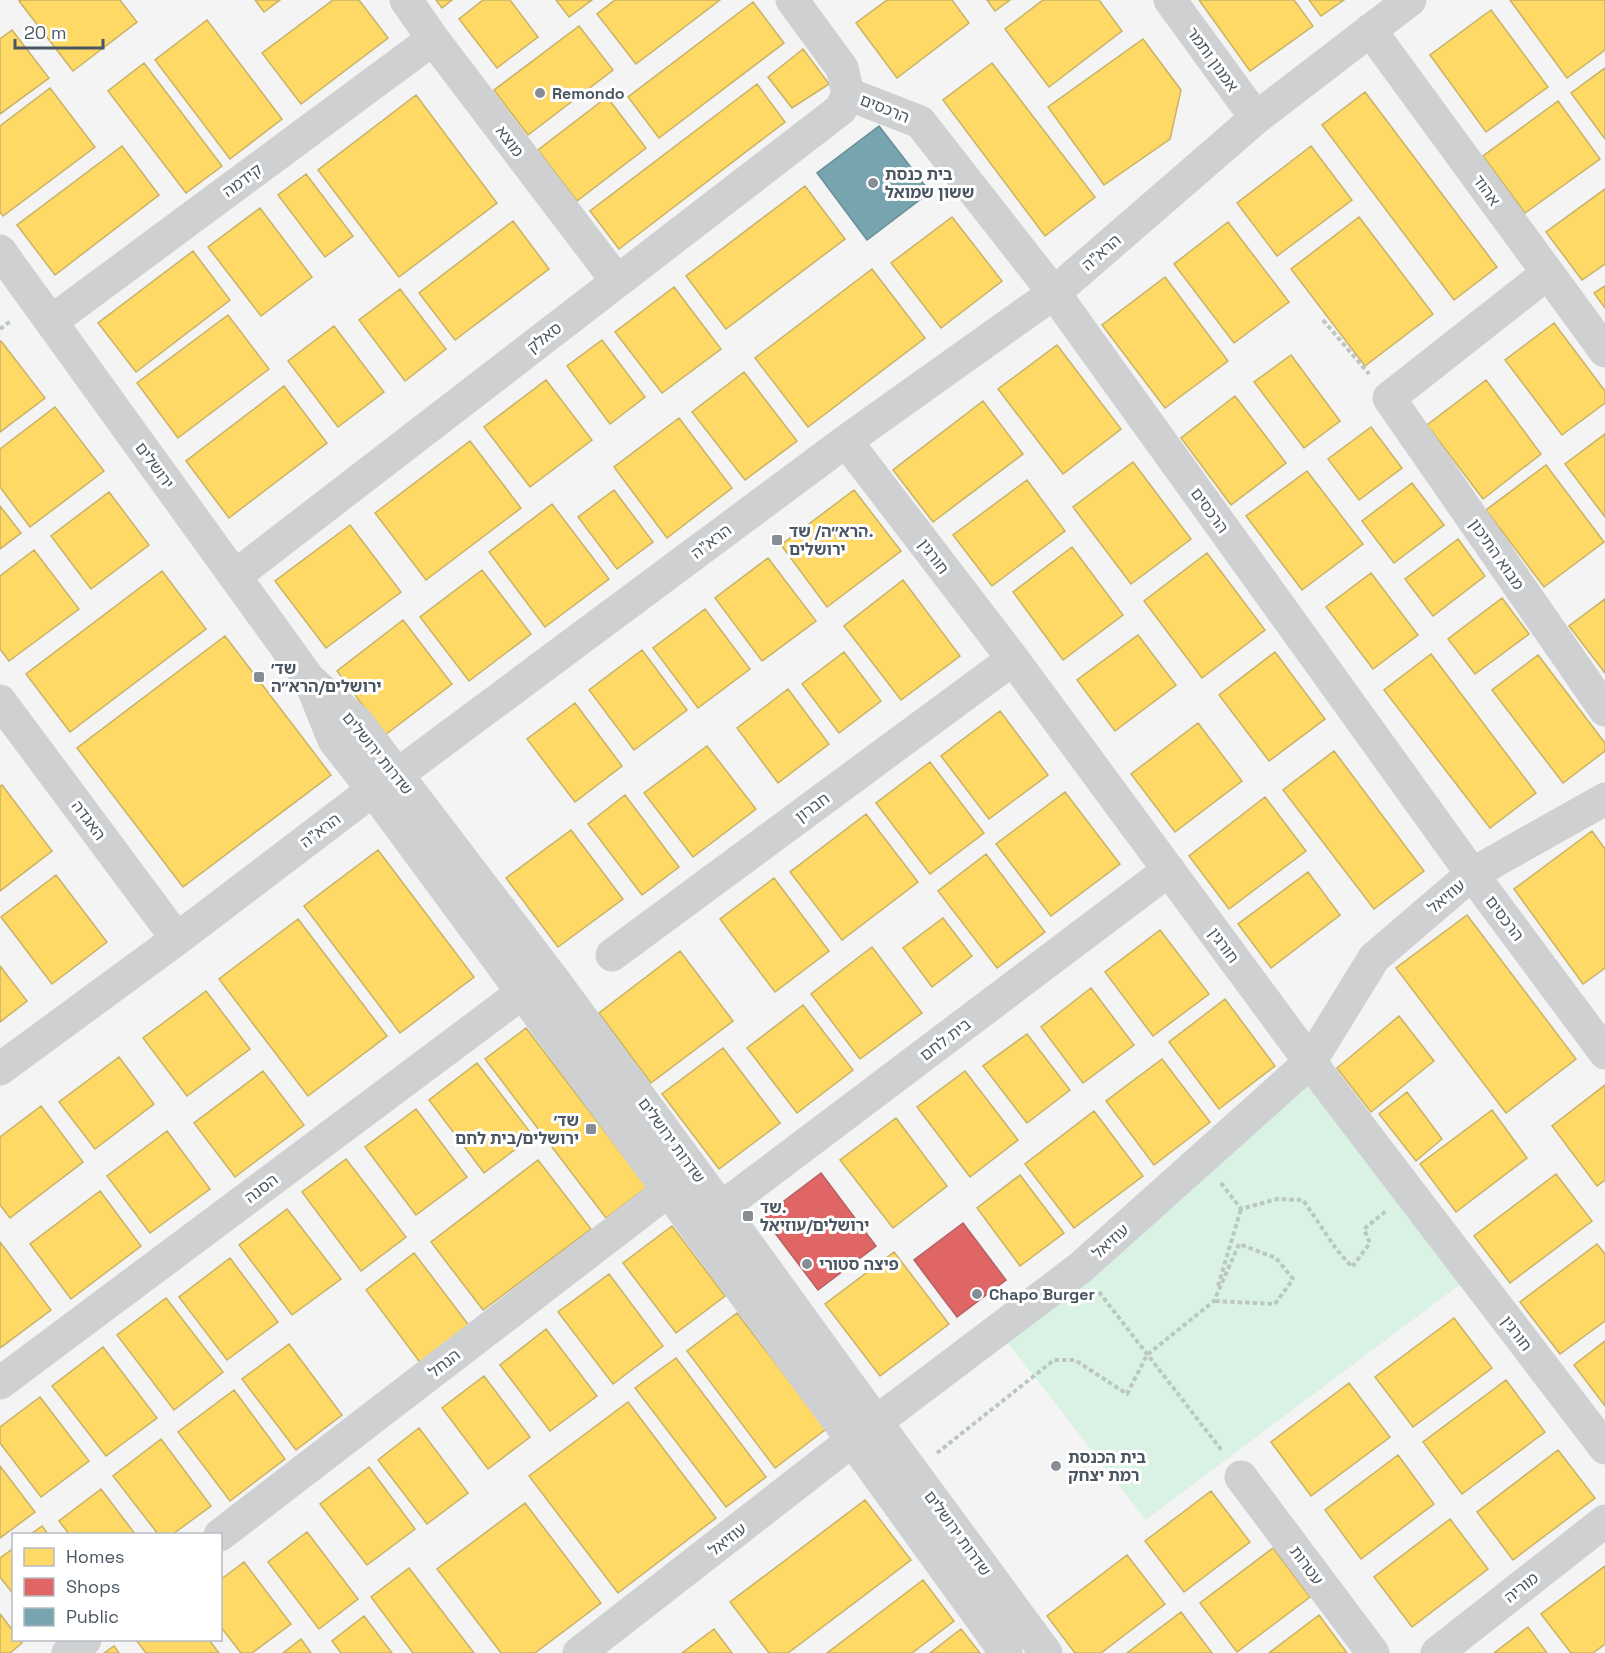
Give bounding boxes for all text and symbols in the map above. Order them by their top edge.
scale bar [15,12,104,50]
text: 20 m [24,21,67,44]
street label: אמנון ותמר [1182,23,1243,96]
place label: Remondo [552,83,625,104]
marker: Remondo [533,86,547,100]
street label: הרכסים [857,89,913,128]
street label: מוצא [491,121,528,161]
street label: קידמה [218,159,266,202]
place label: בית כנסת ששון שמואל [885,164,974,203]
street label: אהוד [1468,171,1505,210]
marker: בית כנסת ששון שמואל [866,176,880,190]
street label: הרא"ה [1077,230,1125,275]
street label: סאלק [523,317,566,358]
street label: ירושלים [131,438,179,493]
street label: הרכסים [1186,483,1233,537]
street label: מבוא התיכון [1464,514,1529,594]
street label: הרא"ה [687,519,736,563]
place label: הרא״ה/ שד. ירושלים [789,521,873,560]
marker: הרא״ה/ שד. ירושלים [770,533,784,547]
street label: חורגין [913,534,954,578]
place label: שד׳ ירושלים/הרא״ה [271,658,381,697]
marker: שד׳ ירושלים/הרא״ה [252,670,266,684]
street label: שדרות ירושלים [338,708,418,799]
street label: חברון [791,788,834,827]
street label: האגדה [67,796,110,844]
street label: הרא"ה [296,808,345,852]
street label: עוזיאל [1423,875,1469,918]
street label: הרכסים [1481,891,1529,945]
street label: חורגין [1204,923,1244,967]
street label: בית לחם [916,1013,975,1065]
street label: שדרות ירושלים [633,1093,710,1187]
place label: שד׳ ירושלים/בית לחם [455,1110,579,1149]
marker: שד׳ ירושלים/בית לחם [584,1122,598,1136]
street label: הסנה [240,1169,282,1208]
place label: שד. ירושלים/עוזיאל [760,1197,869,1236]
marker: שד. ירושלים/עוזיאל [741,1209,755,1223]
street label: עוזיאל [1087,1219,1133,1263]
place label: פיצה סטורי [819,1254,899,1275]
marker: פיצה סטורי [800,1257,814,1271]
place label: Chapo Burger [989,1284,1095,1305]
marker: Chapo Burger [970,1287,984,1301]
street label: חורגין [1496,1311,1537,1355]
street label: הנחל [424,1344,465,1382]
place label: בית הכנסת רמת יצחק [1068,1447,1146,1486]
marker: בית הכנסת רמת יצחק [1049,1459,1063,1473]
street label: שדרות ירושלים [919,1486,996,1580]
street label: עוזיאל [704,1518,751,1561]
legend [12,1533,222,1641]
street label: עטרות [1285,1542,1328,1589]
text: Homes [66,1545,125,1568]
street label: מוריה [1500,1567,1543,1607]
text: Shops [66,1575,120,1598]
text: Public [66,1605,119,1628]

